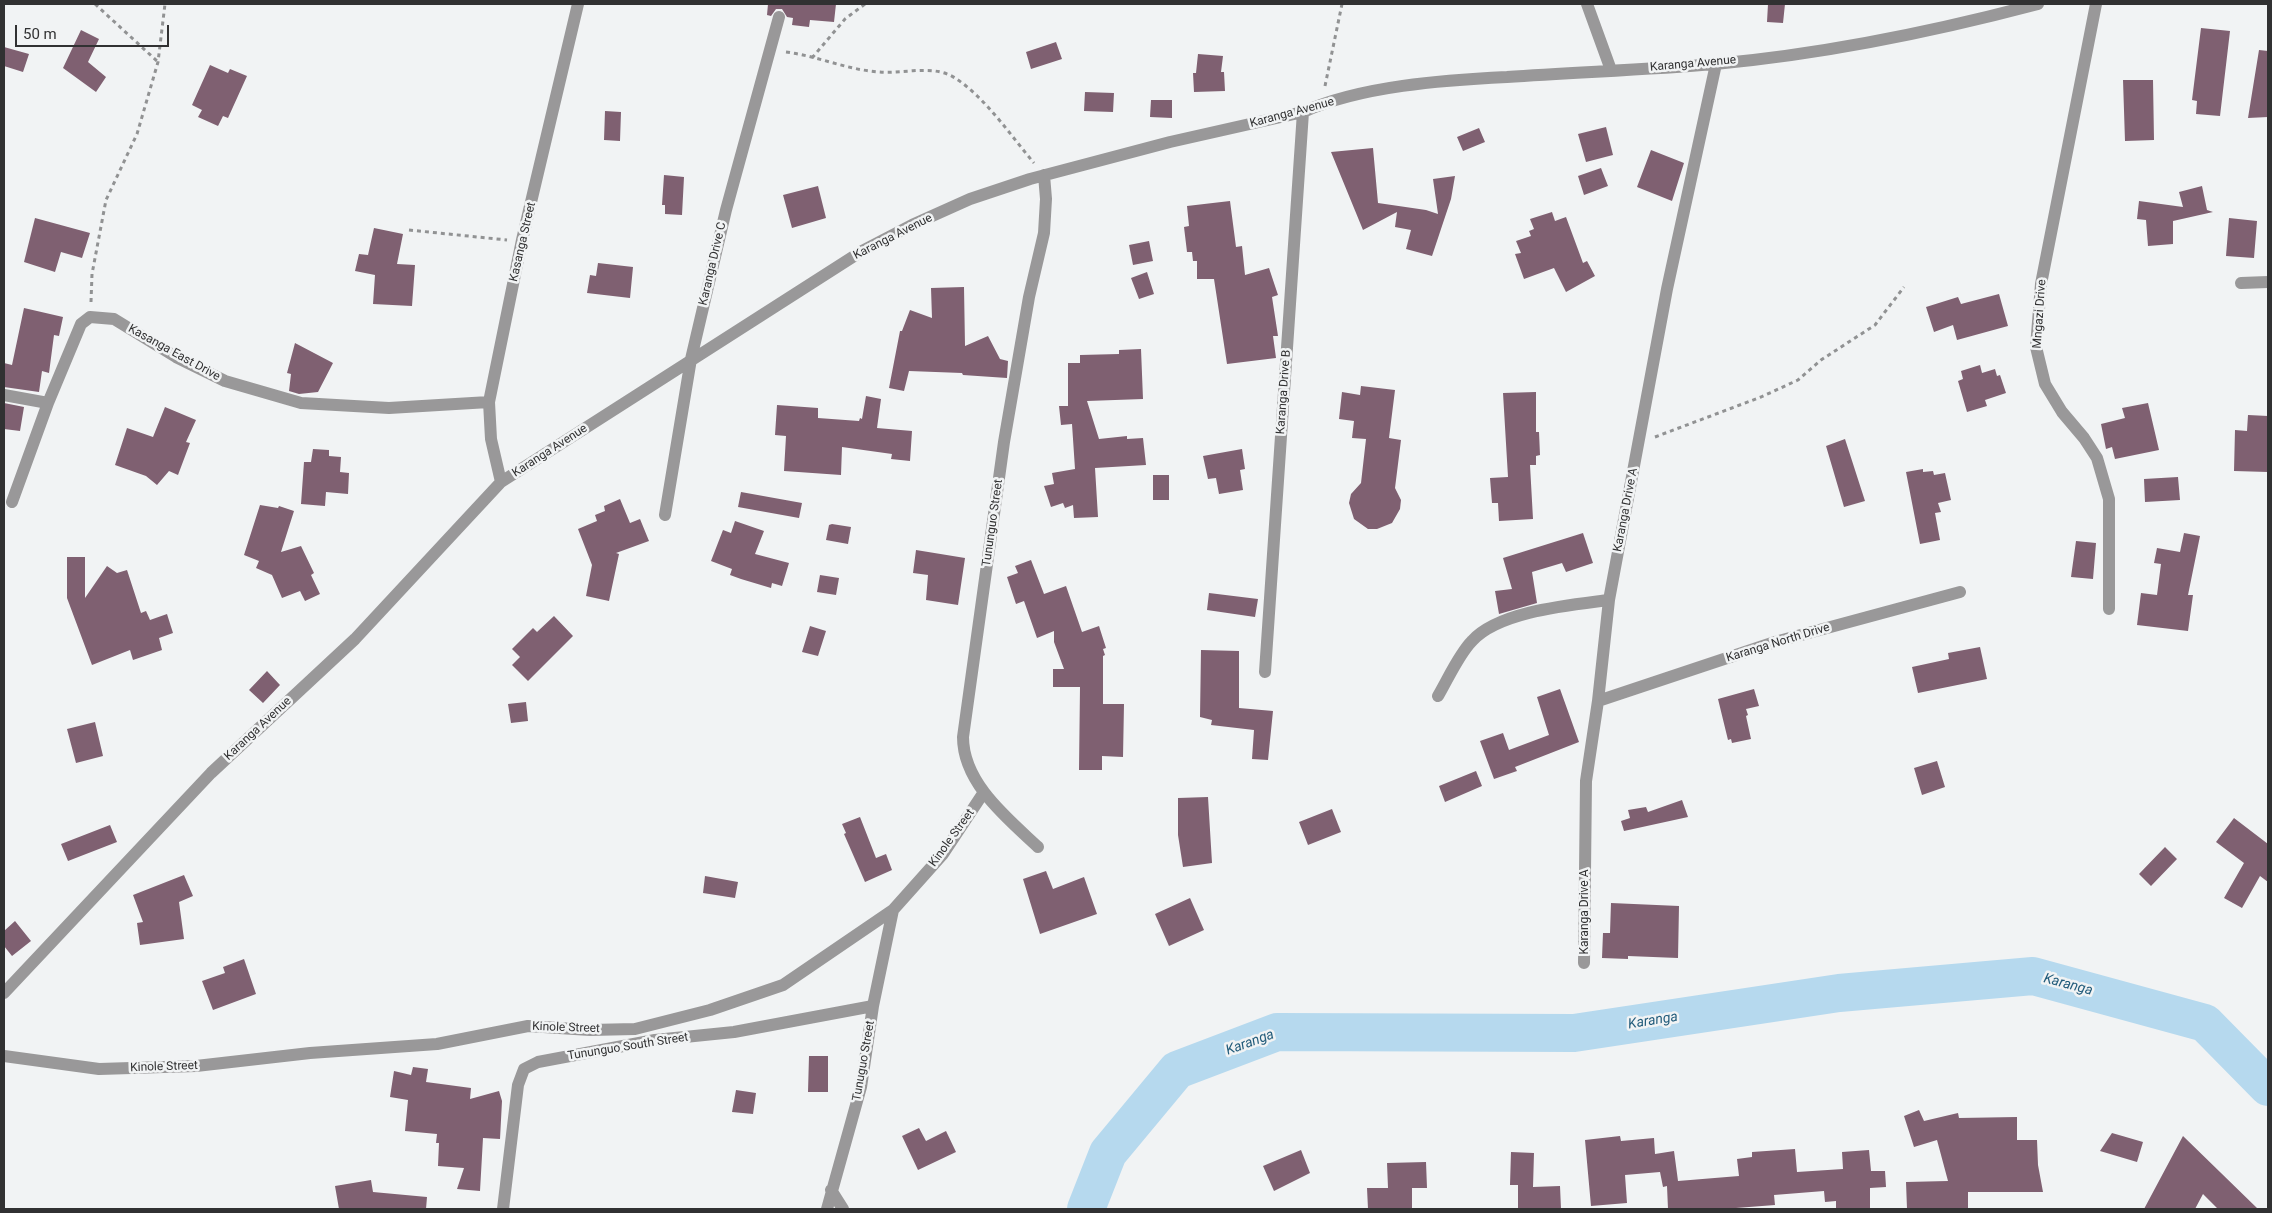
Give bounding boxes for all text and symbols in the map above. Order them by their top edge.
scale bar [18,15,171,47]
text: 50 m [23,25,57,43]
street label: Karanga Avenue [1649,53,1737,75]
street label: Karanga Avenue [1248,95,1336,131]
street label: Kasanga Street [507,201,539,283]
street label: Karanga Avenue [851,211,935,263]
street label: Karanga Drive C [696,221,730,307]
street label: Mngazi Drive [2030,279,2050,349]
street label: Kasanga East Drive [125,322,223,384]
street label: Karanga Drive B [1274,349,1294,435]
street label: Karanga Avenue [510,421,590,481]
street label: Karanga Drive A [1611,467,1641,553]
street label: Tununguo Street [980,478,1006,568]
street label: Karanga North Drive [1724,620,1832,666]
street label: Karanga Avenue [221,694,295,764]
street label: Kinole Street [926,806,978,870]
street label: Karanga Drive A [1578,869,1592,955]
water label: Karanga [2042,970,2094,1000]
water label: Karanga [1627,1009,1679,1033]
street label: Kinole Street [532,1020,600,1036]
street label: Tunuguo Street [850,1020,878,1102]
water label: Karanga [1224,1027,1276,1059]
street label: Tununguo South Street [567,1030,689,1064]
street label: Kinole Street [130,1059,198,1075]

